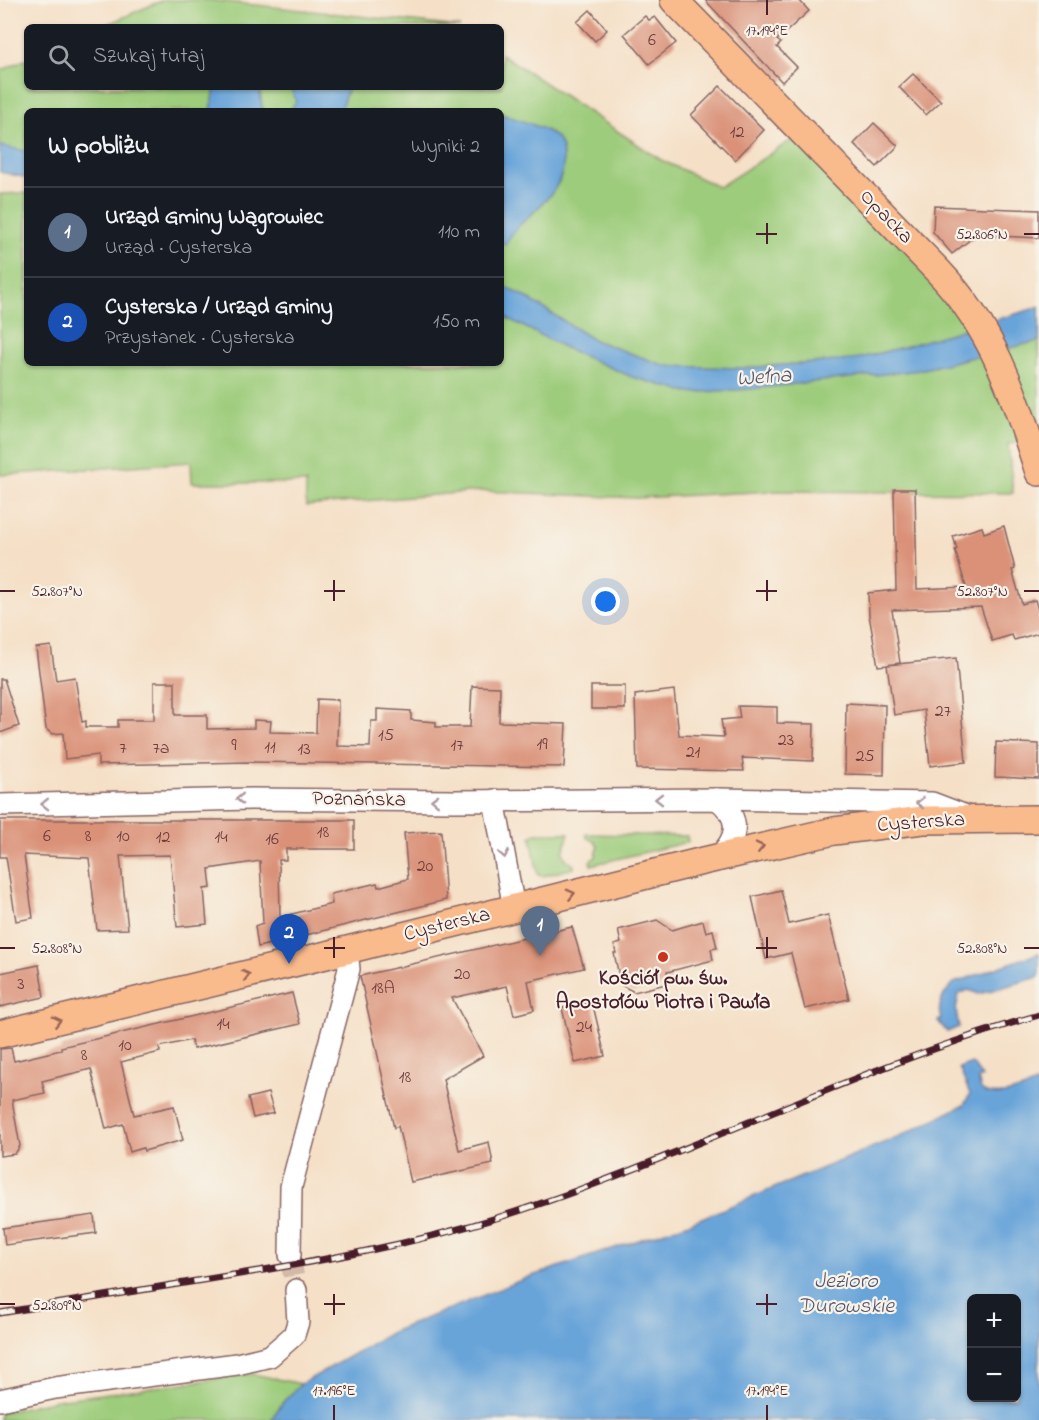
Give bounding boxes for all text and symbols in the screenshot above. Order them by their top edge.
text: 17.194°E [746,20,788,42]
search box [24,24,504,90]
house number: 6 [648,28,656,54]
icon: search [45,41,78,74]
text: Szukaj tutaj [93,41,204,73]
house number: 12 [730,120,744,146]
text: W pobliżu [48,128,149,166]
text: Wyniki: 2 [411,133,480,162]
street label: Opacka [852,183,920,251]
text: Urząd Gminy Wągrowiec [105,202,323,234]
text: 1 [64,218,71,247]
text: 110 m [438,218,480,247]
text: 52.806°N [956,224,1008,246]
text: Urząd · Cysterska [105,234,252,263]
text: Cysterska / Urząd Gminy [105,292,333,324]
text: 2 [63,308,72,337]
text: 150 m [433,308,480,337]
text: Przystanek · Cysterska [105,324,295,353]
water label: Wełna [736,360,793,396]
text: 52.807°N [31,581,83,603]
text: 52.807°N [956,581,1008,603]
your location [591,587,620,616]
house number: 27 [935,699,952,725]
house number: 15 [378,723,394,749]
house number: 23 [778,728,794,754]
house number: 19 [536,732,548,758]
house number: 9 [231,733,237,759]
house number: 17 [450,733,464,759]
house number: 11 [264,735,276,761]
house number: 7 [119,736,127,762]
house number: 7a [152,736,170,762]
house number: 13 [297,737,311,763]
house number: 21 [686,740,701,766]
house number: 25 [855,744,875,770]
street label: Poznańska [312,784,406,816]
one-way arrow [236,793,245,805]
one-way arrow [654,793,663,806]
one-way arrow [431,794,440,807]
one-way arrow [41,797,50,810]
one-way arrow [916,797,925,809]
street label: Cysterska [876,805,966,843]
house number: 18 [317,820,329,846]
house number: 6 [43,824,51,850]
house number: 8 [85,824,92,850]
house number: 10 [116,824,130,850]
house number: 12 [156,825,170,851]
house number: 14 [214,825,228,851]
house number: 16 [265,827,279,853]
one-way arrow [755,842,765,855]
one-way arrow [497,849,510,859]
house number: 20 [417,854,434,880]
one-way arrow [566,888,576,901]
street label: Cysterska [401,900,494,952]
pin: 1 [520,906,560,956]
pin: 2 [270,914,308,964]
text: 52.808°N [32,938,82,960]
text: 52.808°N [957,938,1007,960]
marker: Kościół pw. św. Apostołów Piotra i Pawła [656,950,670,964]
house number: 20 [454,962,471,988]
place label: Kościół pw. św. Apostołów Piotra i Pawła [556,964,770,1018]
one-way arrow [241,969,251,982]
house number: 3 [17,972,25,998]
house number: 18A [371,976,395,1002]
house number: 14 [216,1012,230,1038]
one-way arrow [52,1015,62,1028]
house number: 24 [576,1015,593,1041]
house number: 10 [118,1033,132,1059]
house number: 8 [81,1043,88,1069]
house number: 18 [399,1065,411,1091]
water label: Jezioro Durowskie [798,1266,895,1323]
map controls [967,1294,1021,1402]
button: + [967,1294,1021,1348]
text: 52.809°N [32,1295,82,1317]
button: − [967,1348,1021,1402]
text: 17.196°E [312,1380,356,1402]
text: 17.194°E [746,1380,788,1402]

